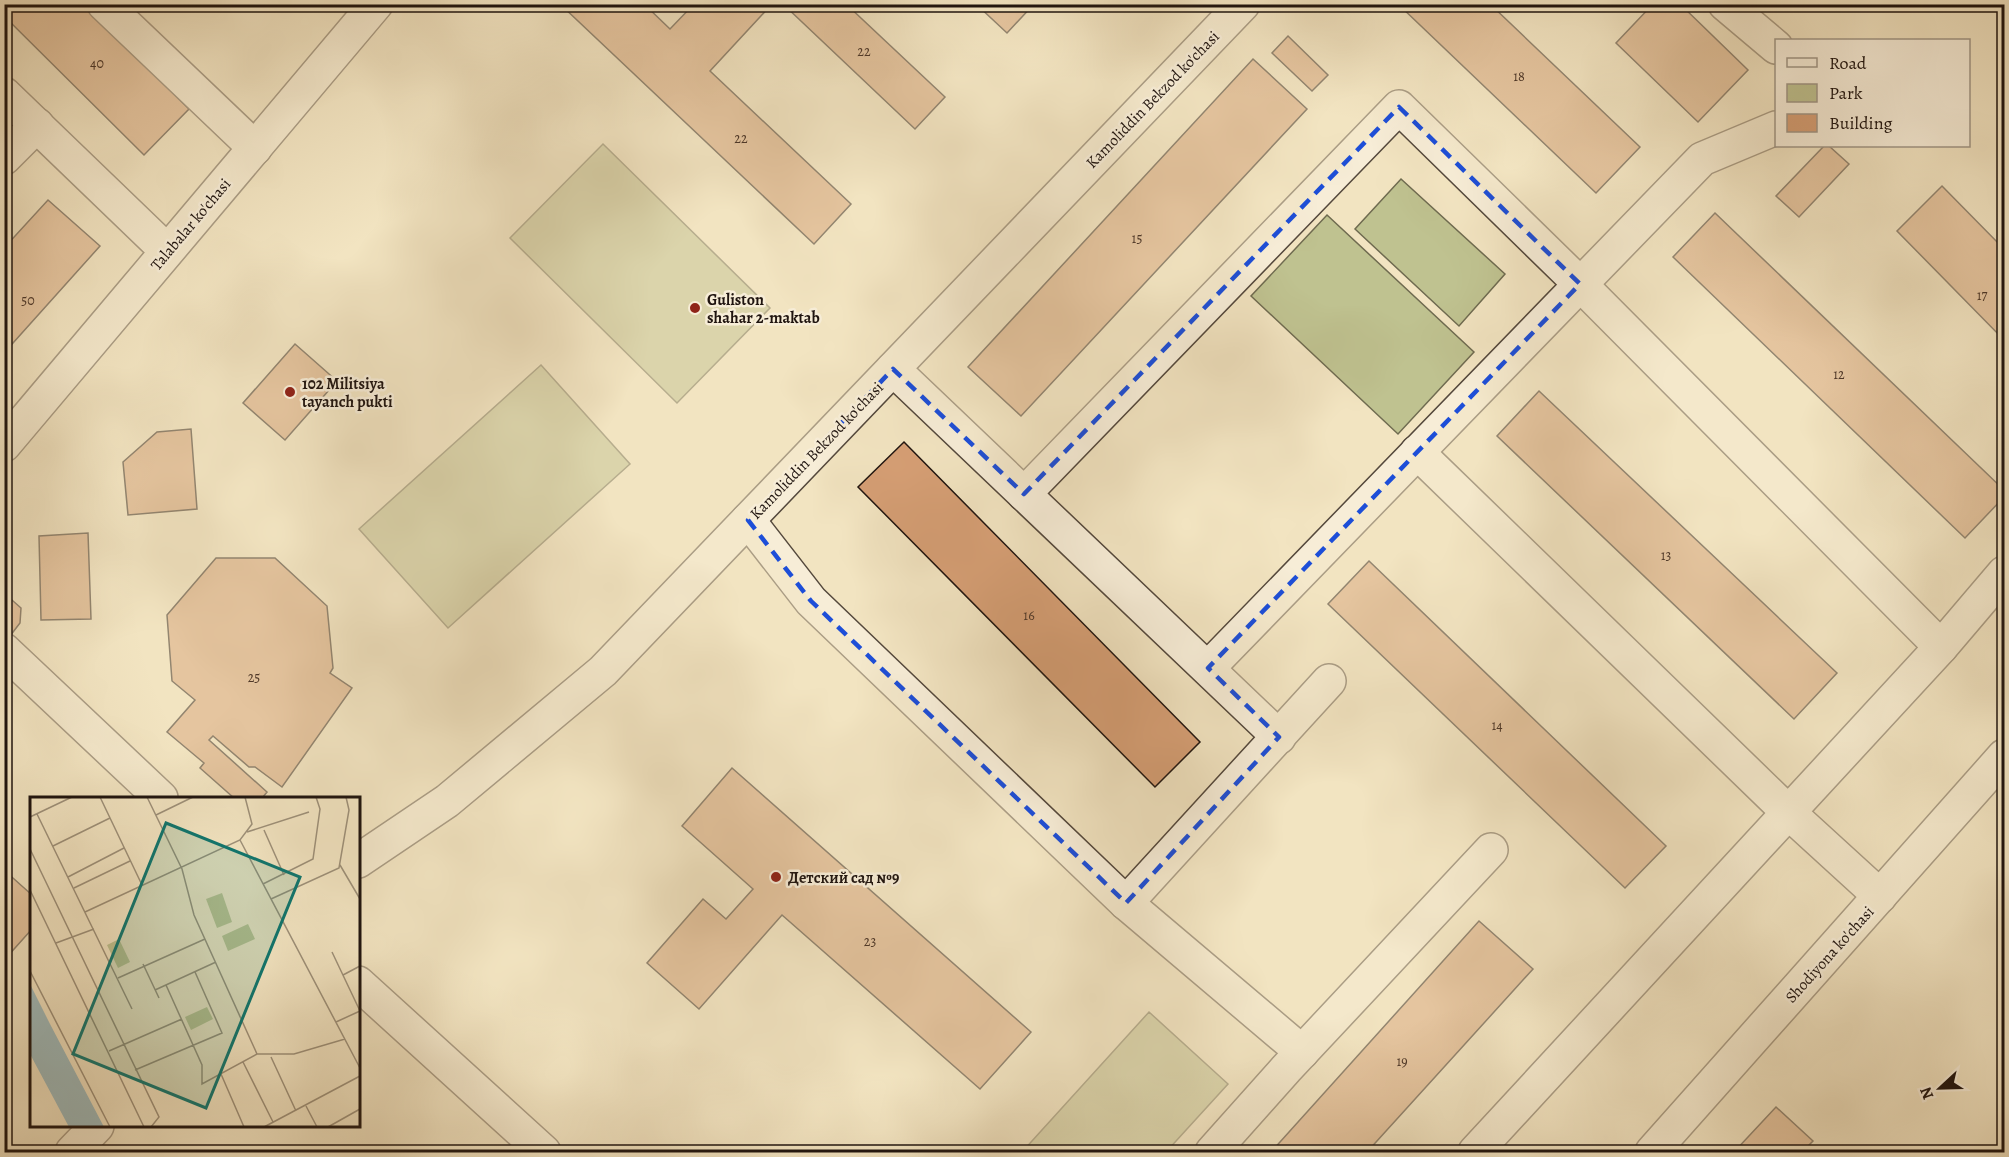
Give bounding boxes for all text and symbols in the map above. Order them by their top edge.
street label: Kamoliddin Bekzod ko'chasi [1081,26,1224,173]
legend [1775,39,1970,147]
house number: 22 [857,42,871,61]
text: Road [1829,51,1867,75]
house number: 40 [90,54,104,73]
house number: 18 [1513,67,1525,86]
text: Park [1829,81,1863,105]
text: Building [1829,111,1893,135]
house number: 22 [734,129,748,148]
street label: Talabalar ko'chasi [146,174,236,275]
house number: 15 [1132,229,1142,248]
house number: 17 [1977,286,1987,305]
place label: Guliston shahar 2-maktab [707,289,820,329]
house number: 50 [21,291,35,310]
marker: Guliston shahar 2-maktab [688,301,702,315]
house number: 12 [1833,365,1845,384]
place label: 102 Militsiya tayanch pukti [302,373,393,413]
street label: Kamoliddin Bekzod ko'chasi [745,377,888,524]
marker: 102 Militsiya tayanch pukti [283,385,297,399]
house number: 13 [1661,546,1671,565]
house number: 16 [1023,606,1035,625]
house number: 25 [248,668,260,687]
house number: 14 [1491,716,1503,735]
inset map [30,797,360,1127]
place label: Детский сад №9 [788,867,899,889]
marker: Детский сад №9 [769,870,783,884]
street label: Shodiyona ko'chasi [1780,901,1879,1008]
house number: 23 [864,932,876,951]
house number: 19 [1396,1052,1408,1071]
north arrow [1910,1058,1970,1118]
text: N [1915,1083,1939,1103]

